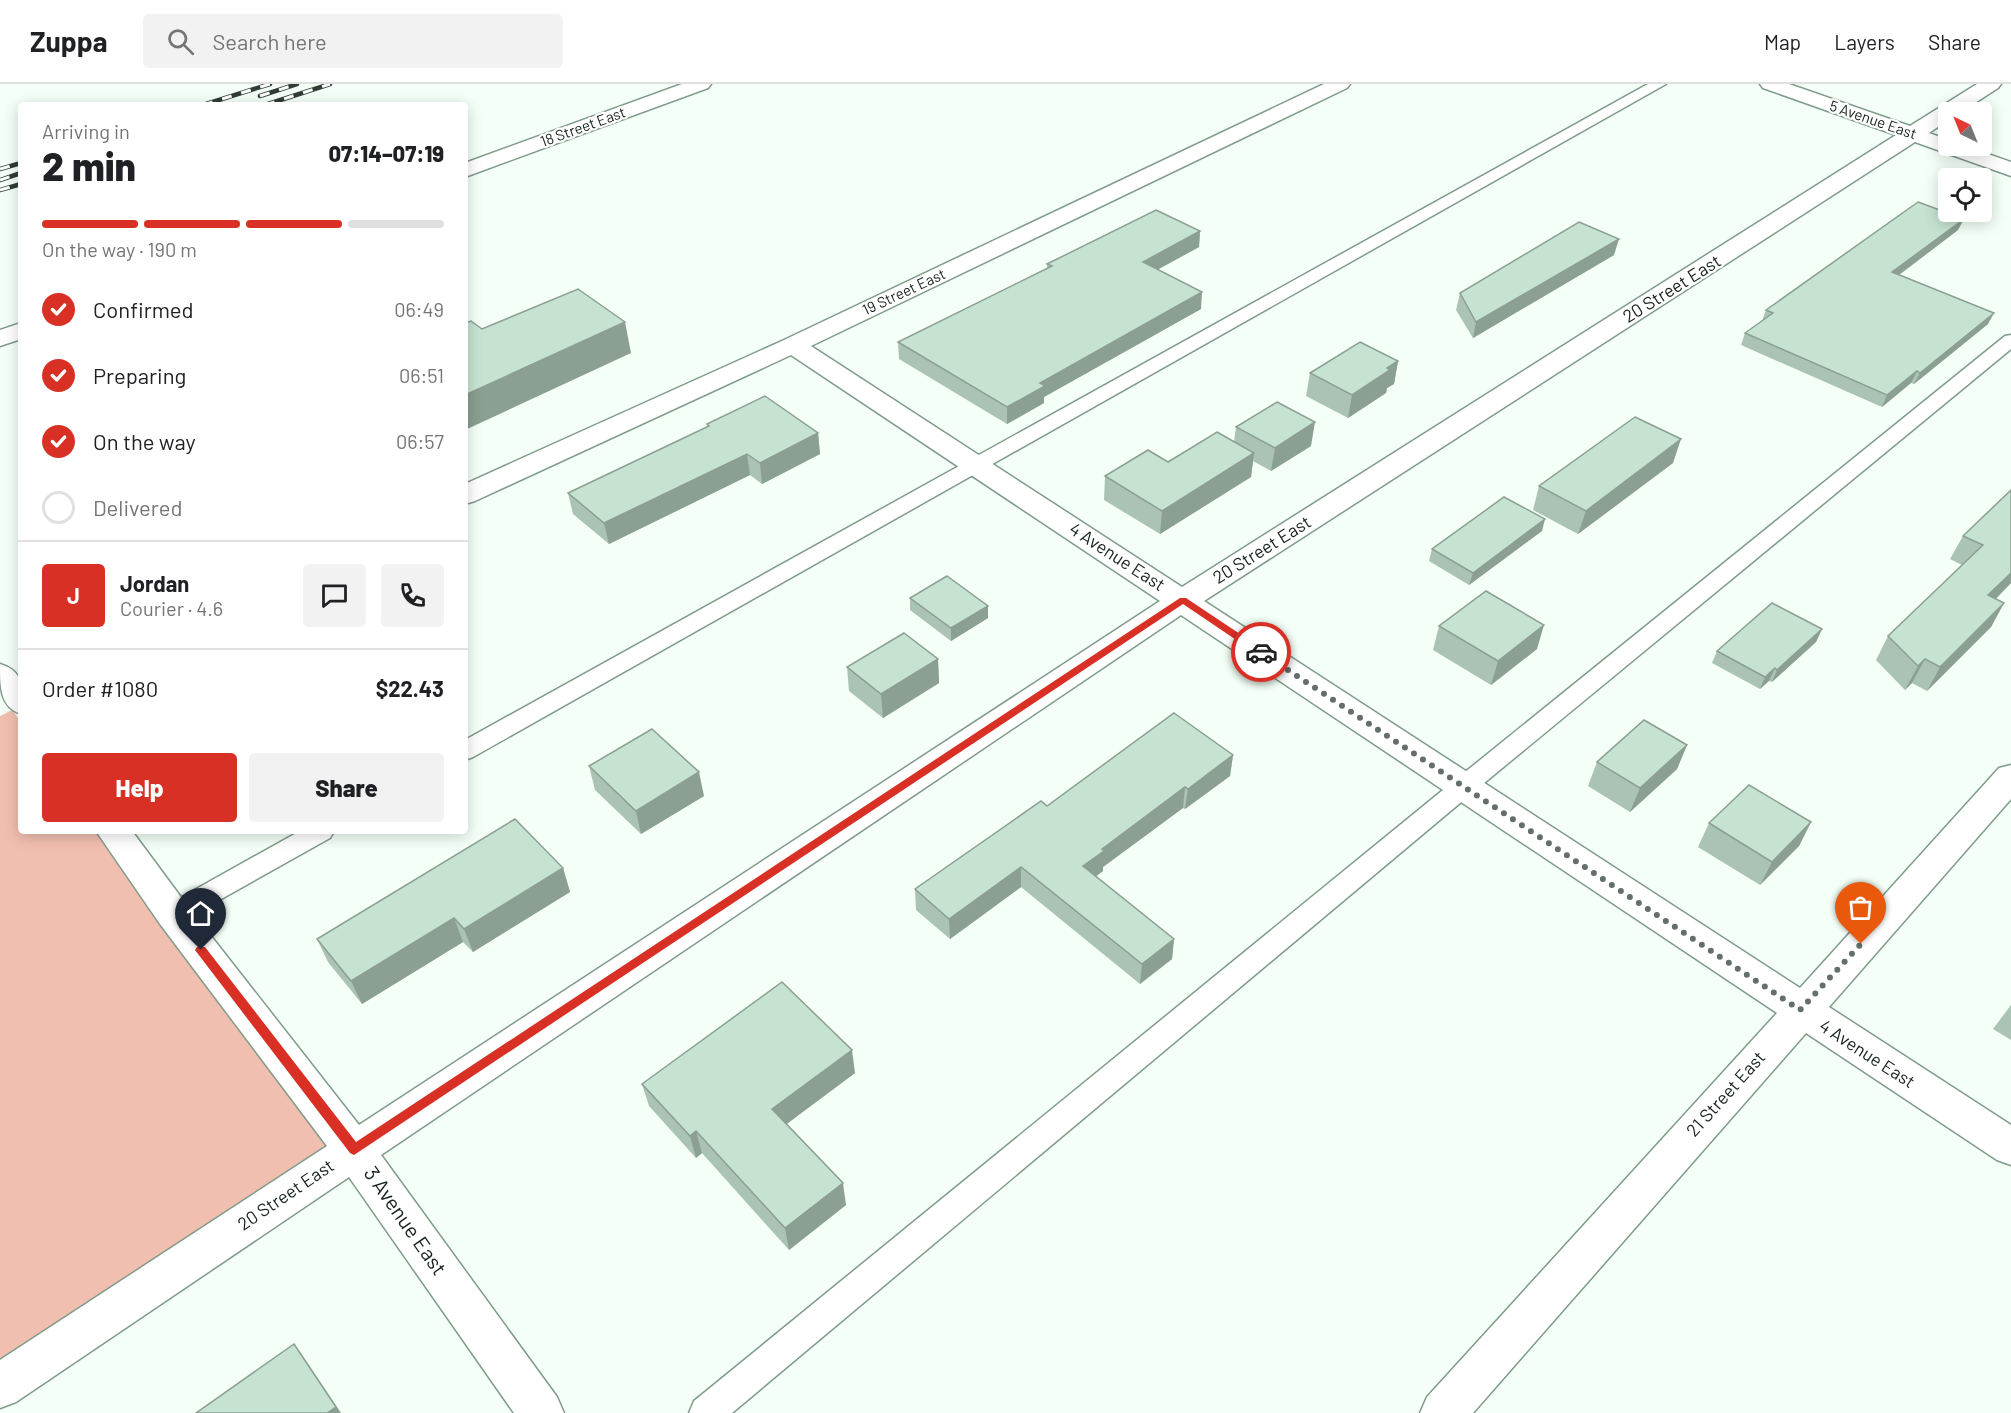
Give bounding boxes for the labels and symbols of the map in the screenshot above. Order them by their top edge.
street label: 5 Avenue East [1827,96,1919,142]
street label: 18 Street East [538,102,628,150]
north arrow [1938,102,1992,156]
street label: 20 Street East [1618,249,1725,327]
street label: 19 Street East [859,264,948,318]
street label: 20 Street East [1208,510,1315,588]
street label: 4 Avenue East [1066,517,1169,595]
courier [1231,622,1291,682]
pin [1835,882,1886,944]
pin [175,888,226,950]
street label: 4 Avenue East [1816,1014,1919,1092]
street label: 21 Street East [1681,1046,1769,1141]
street label: 20 Street East [233,1154,338,1234]
street label: 3 Avenue East [360,1161,453,1279]

